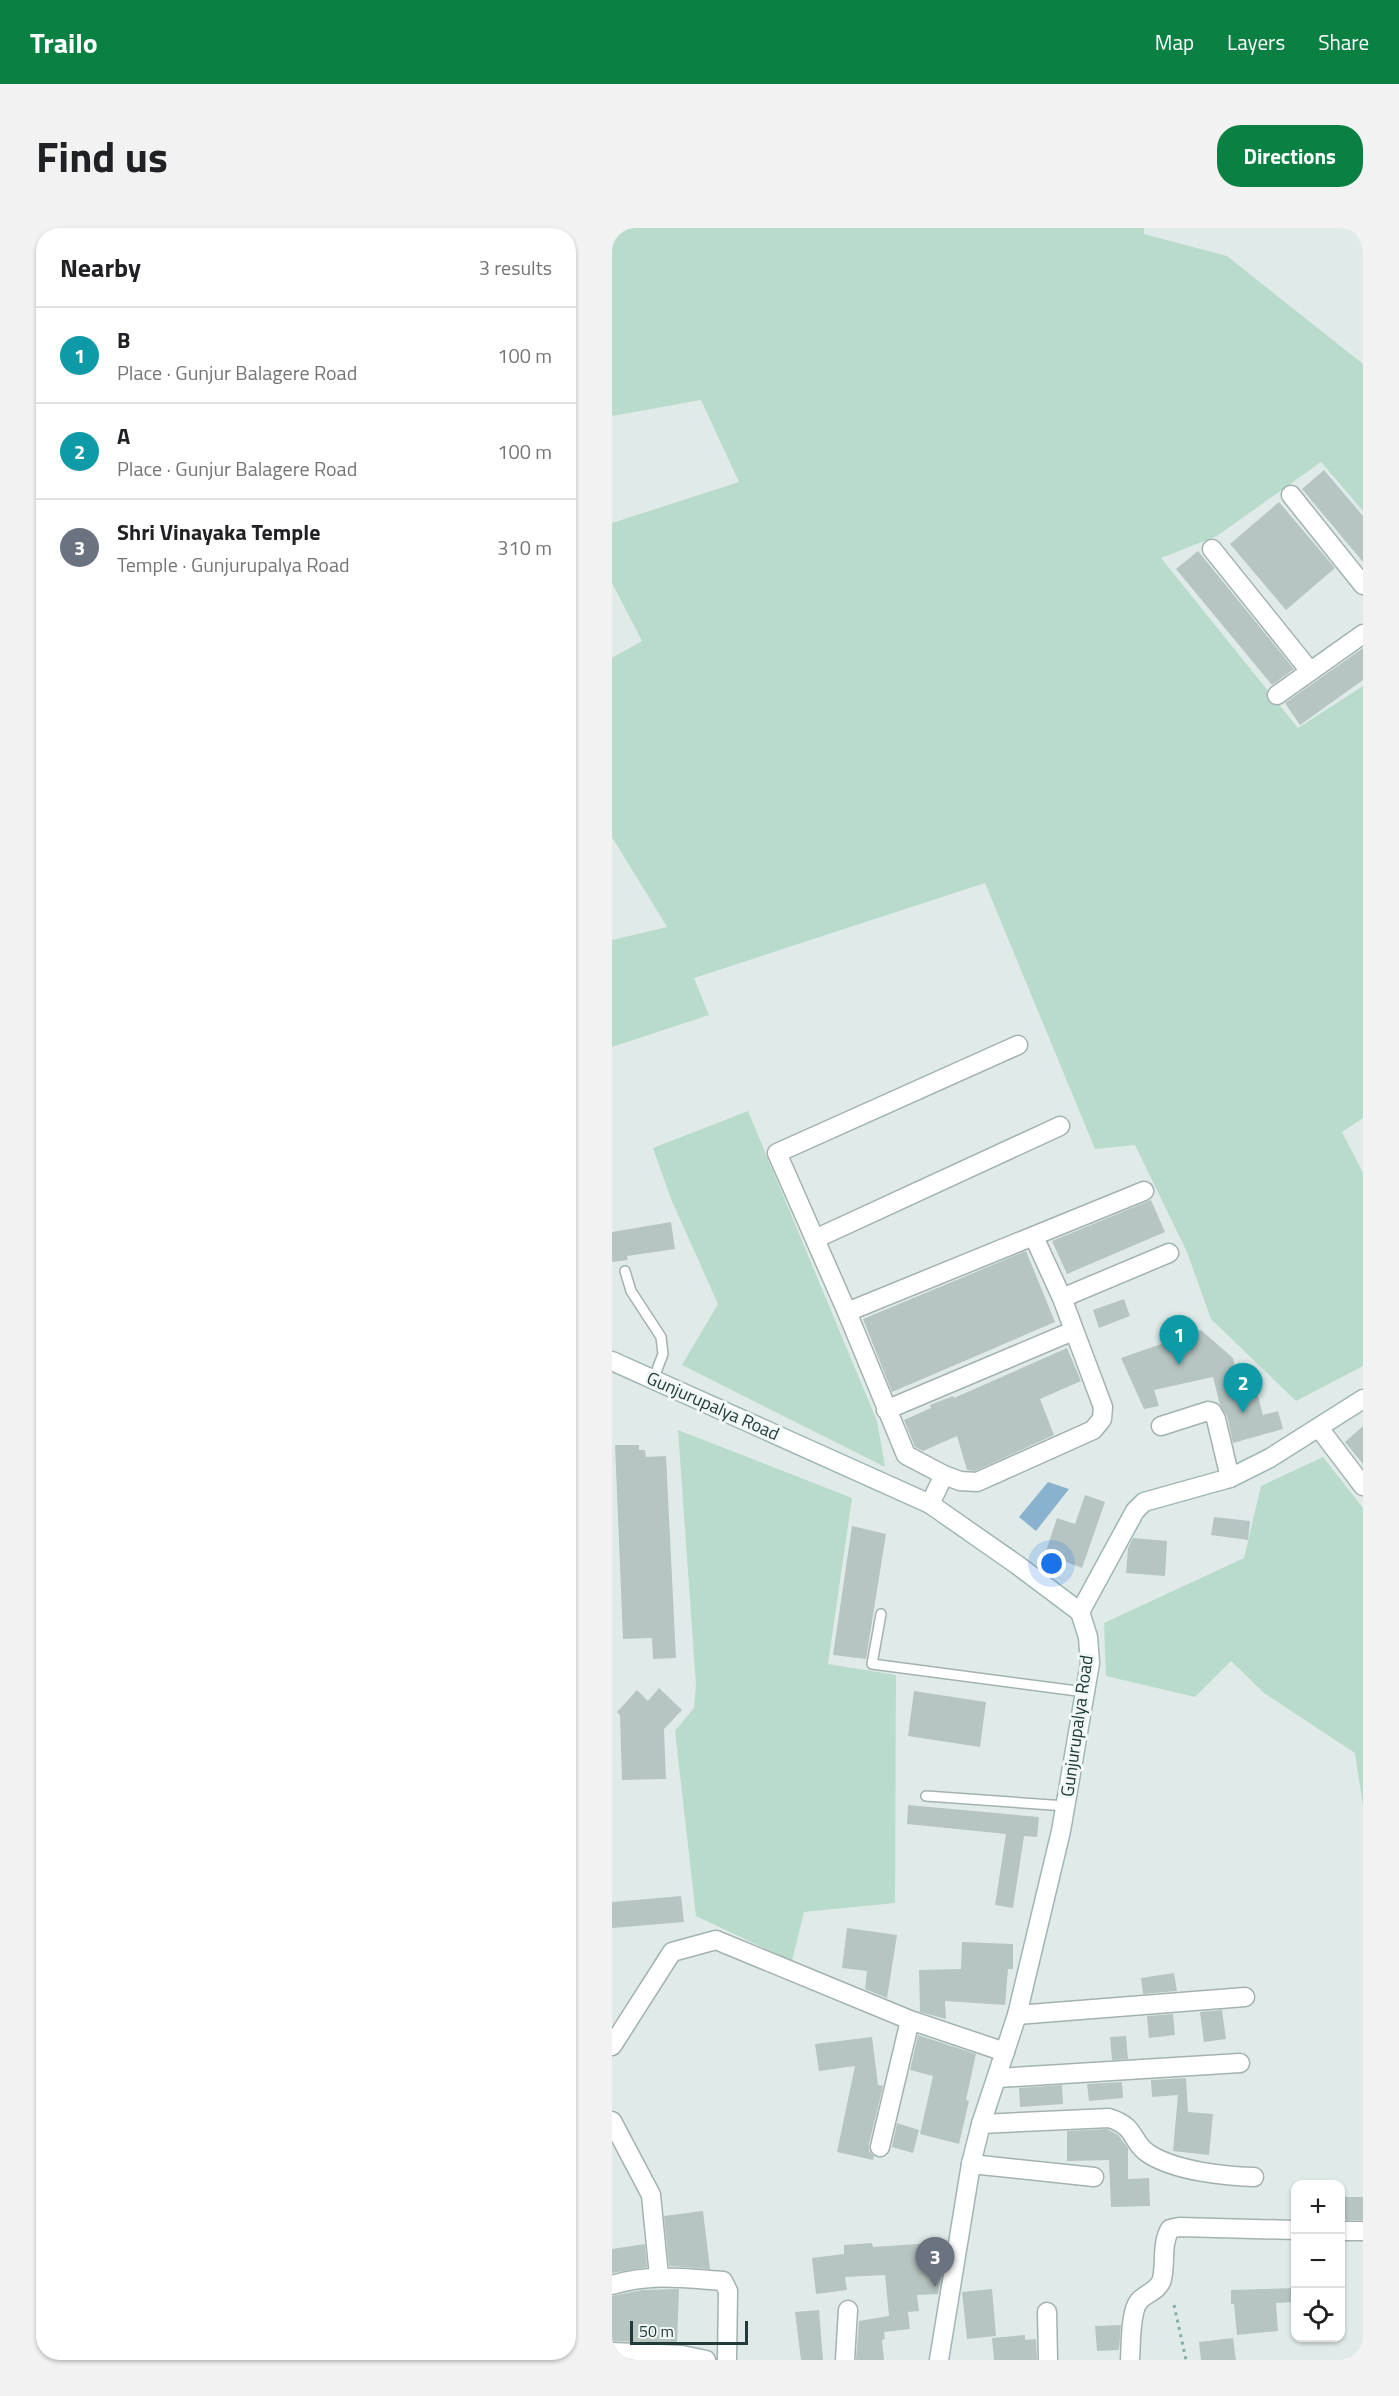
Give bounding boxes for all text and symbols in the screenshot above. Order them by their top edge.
text: Trailo [30,21,98,64]
text: Map [1155,26,1194,58]
text: Layers [1227,26,1285,58]
text: Share [1318,26,1369,58]
text: Find us [36,124,168,188]
button: Directions [1217,125,1363,187]
text: Nearby [60,248,141,287]
text: 3 results [479,252,552,283]
text: B [117,323,130,357]
text: 1 [74,340,85,371]
text: 100 m [497,340,552,371]
text: Place · Gunjur Balagere Road [117,357,357,388]
text: A [117,419,130,453]
text: 2 [74,436,85,467]
text: 100 m [497,436,552,467]
text: Place · Gunjur Balagere Road [117,453,357,484]
text: Shri Vinayaka Temple [117,515,320,549]
text: 3 [74,532,85,563]
text: 310 m [497,532,552,563]
text: Temple · Gunjurupalya Road [117,549,350,580]
pin: 1 [1160,1316,1198,1365]
street label: Gunjurupalya Road [643,1364,784,1447]
pin: 2 [1224,1364,1262,1413]
your location [1037,1549,1066,1578]
street label: Gunjurupalya Road [1053,1653,1100,1798]
map controls [1291,2180,1345,2342]
button: + [1291,2180,1345,2234]
button: − [1291,2234,1345,2288]
pin: 3 [916,2238,954,2287]
button: locate [1291,2288,1345,2342]
scale bar [630,2318,748,2346]
text: 50 m [639,2319,674,2343]

